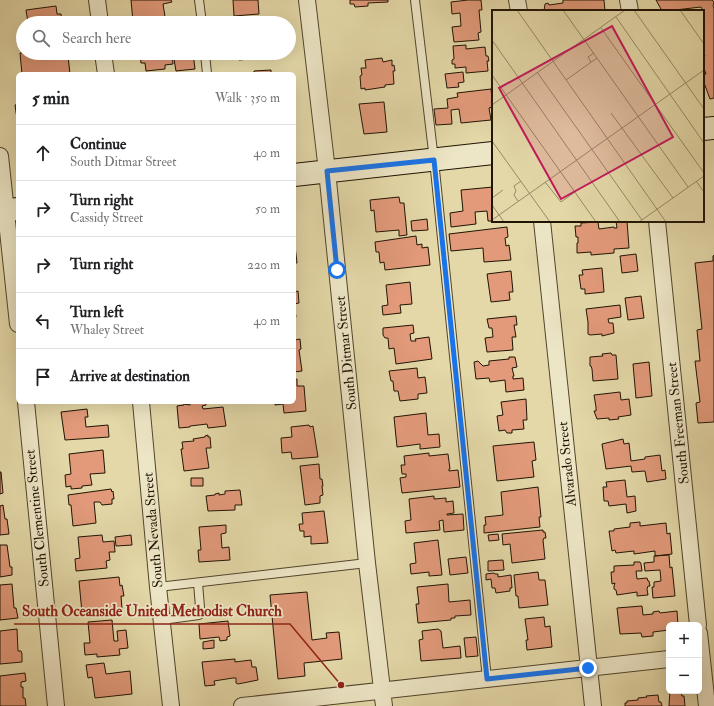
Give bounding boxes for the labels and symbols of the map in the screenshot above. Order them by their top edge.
inset map [492,10,704,222]
route start [328,261,346,279]
street label: South Ditmar Street [332,295,360,411]
street label: South Freeman Street [663,361,693,485]
street label: Alvarado Street [554,420,580,508]
street label: South Clementine Street [21,448,53,588]
street label: South Nevada Street [139,471,167,588]
callout: South Oceanside United Methodist Church [14,597,290,624]
text: South Oceanside United Methodist Church [22,602,282,621]
route end [579,659,597,677]

